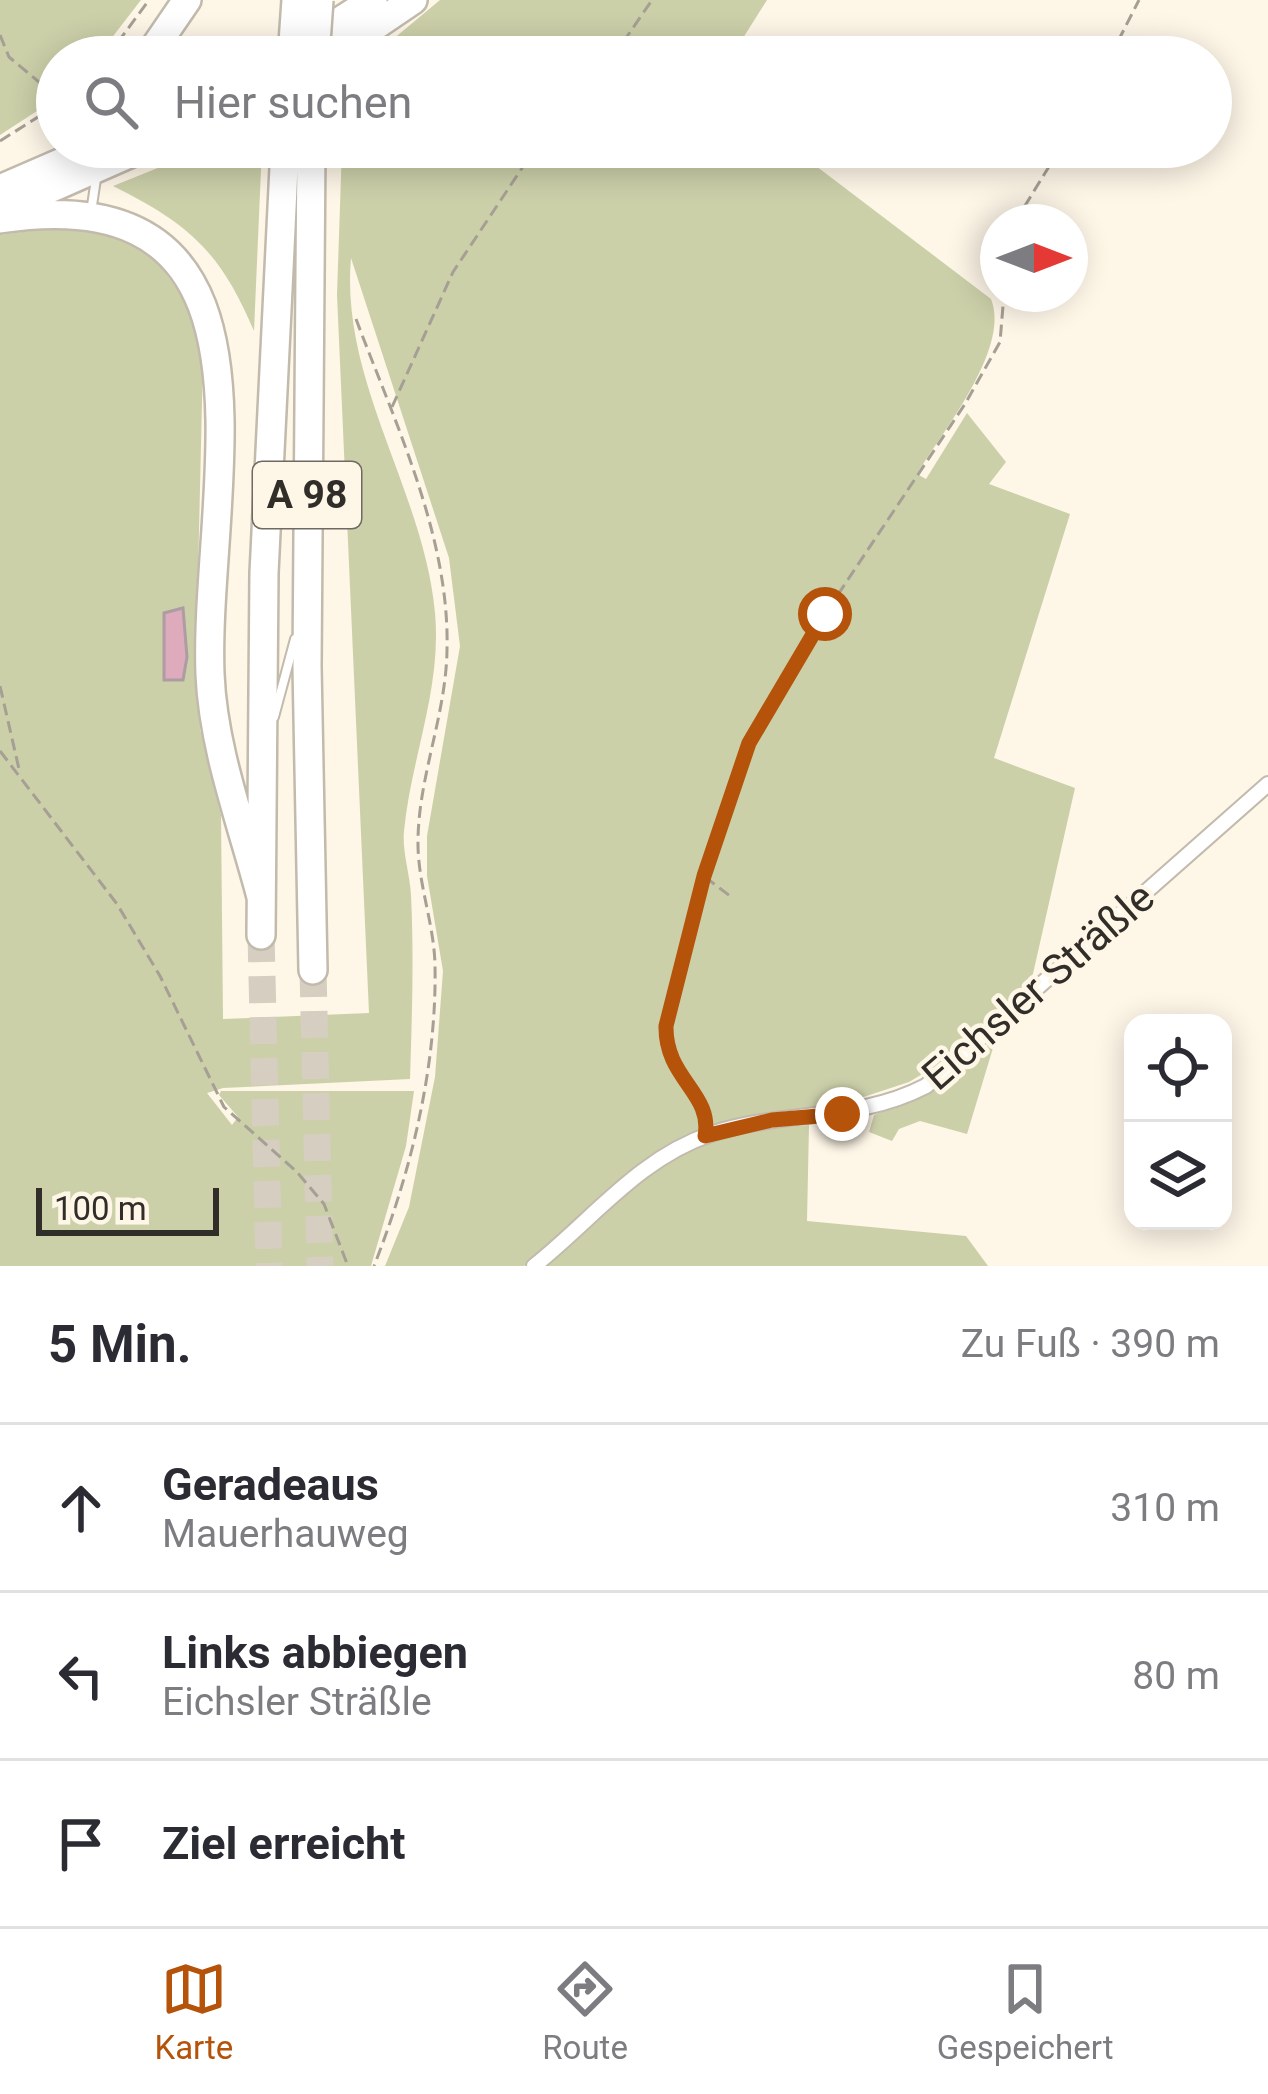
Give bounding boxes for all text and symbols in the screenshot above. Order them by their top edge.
search box [36,36,1232,168]
icon: search [78,69,144,135]
text: Hier suchen [174,76,412,129]
north arrow [980,204,1088,312]
road number: A 98 [253,462,361,528]
route start [798,587,852,641]
street label: Eichsler Sträßle [912,872,1164,1100]
map controls [1124,1014,1232,1230]
button: locate [1124,1014,1232,1122]
route end [815,1087,869,1141]
button: layers [1124,1122,1232,1230]
scale bar [36,1182,219,1235]
text: 100 m [54,1189,147,1228]
text: 5 Min. [48,1315,191,1374]
text: Zu Fuß · 390 m [961,1321,1220,1367]
text: Geradeaus [162,1458,379,1511]
icon: ahead [48,1475,114,1541]
text: 310 m [1110,1485,1220,1531]
text: Mauerhauweg [162,1511,409,1557]
text: Links abbiegen [162,1626,468,1679]
icon: left [48,1643,114,1709]
text: 80 m [1132,1653,1220,1699]
text: Eichsler Sträßle [162,1679,432,1725]
icon: arrive [48,1811,114,1877]
text: Ziel erreicht [162,1817,406,1870]
tab: Karte [154,1956,233,2067]
tab: Route [542,1956,628,2067]
tab: Gespeichert [937,1956,1114,2067]

